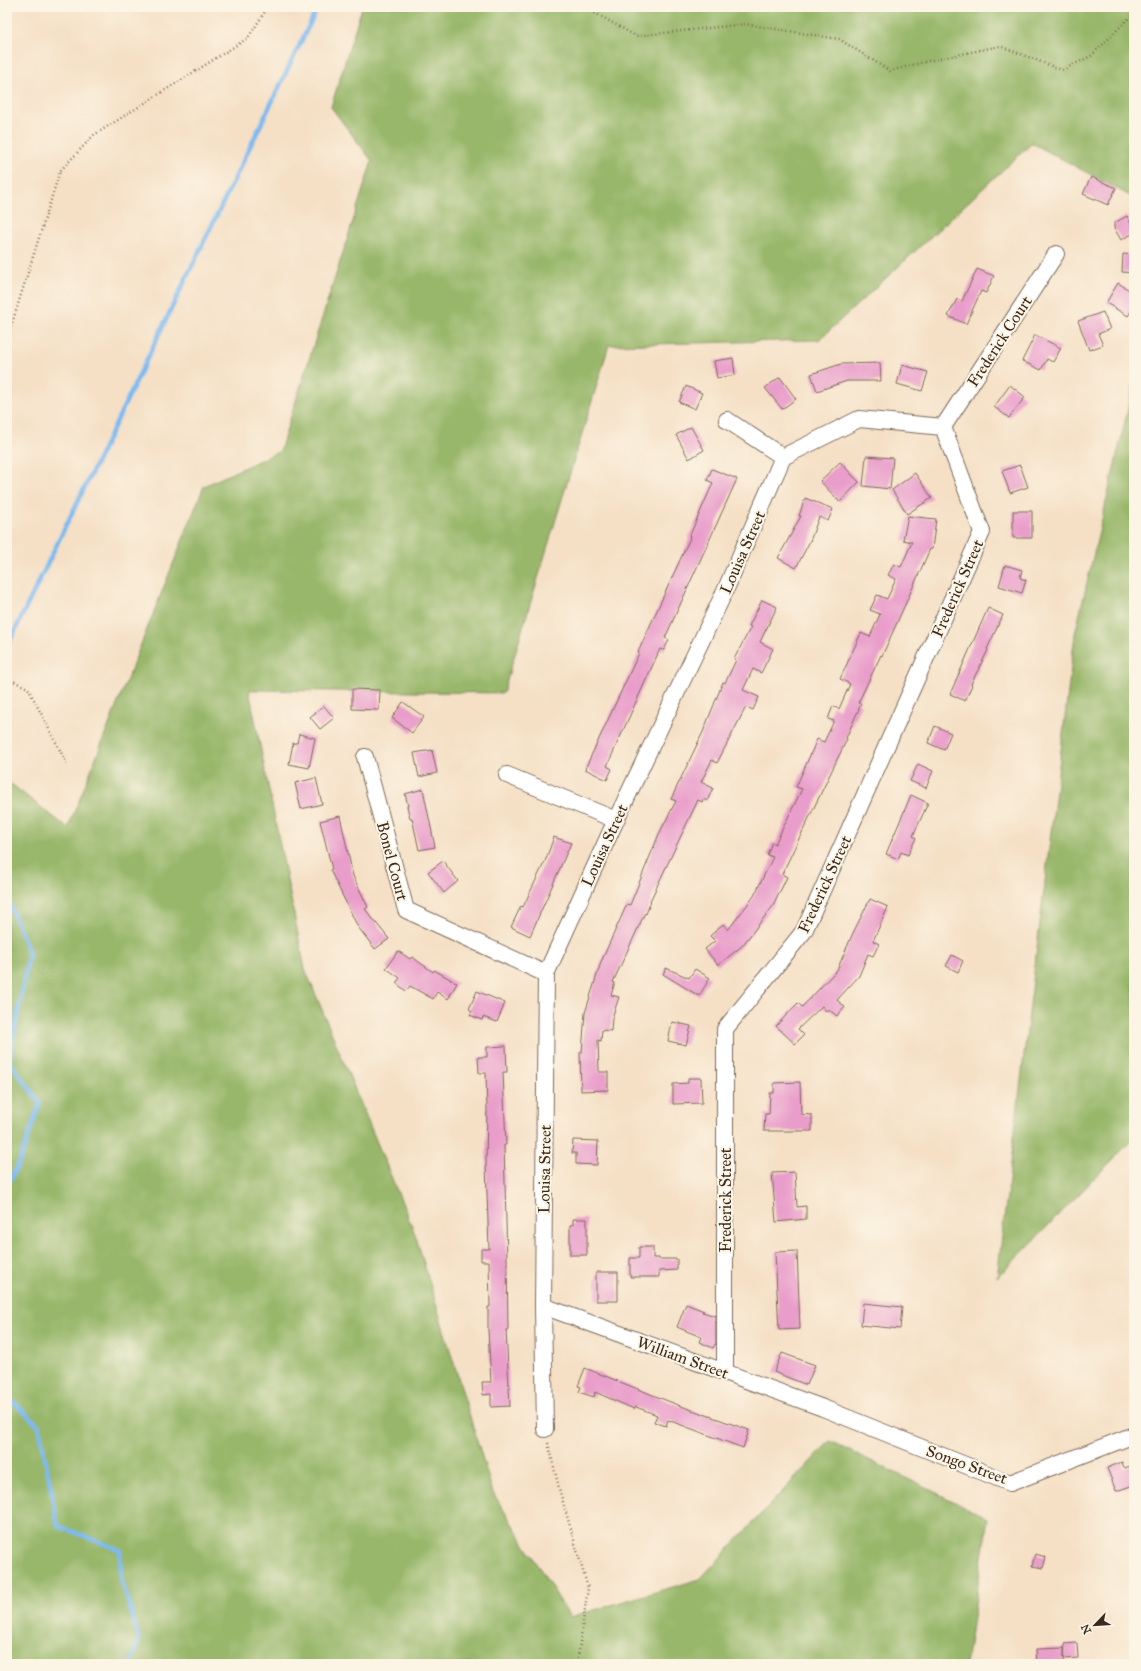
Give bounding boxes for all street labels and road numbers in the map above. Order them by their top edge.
street label: Frederick Court [963,292,1036,390]
street label: Louisa Street [716,508,769,597]
street label: Frederick Street [927,536,988,640]
street label: Louisa Street [577,801,632,889]
street label: Bonel Court [373,819,412,903]
street label: Frederick Street [794,832,855,936]
street label: Louisa Street [534,1124,555,1214]
street label: Frederick Street [716,1147,735,1253]
street label: William Street [634,1332,732,1383]
street label: Songo Street [923,1441,1010,1489]

